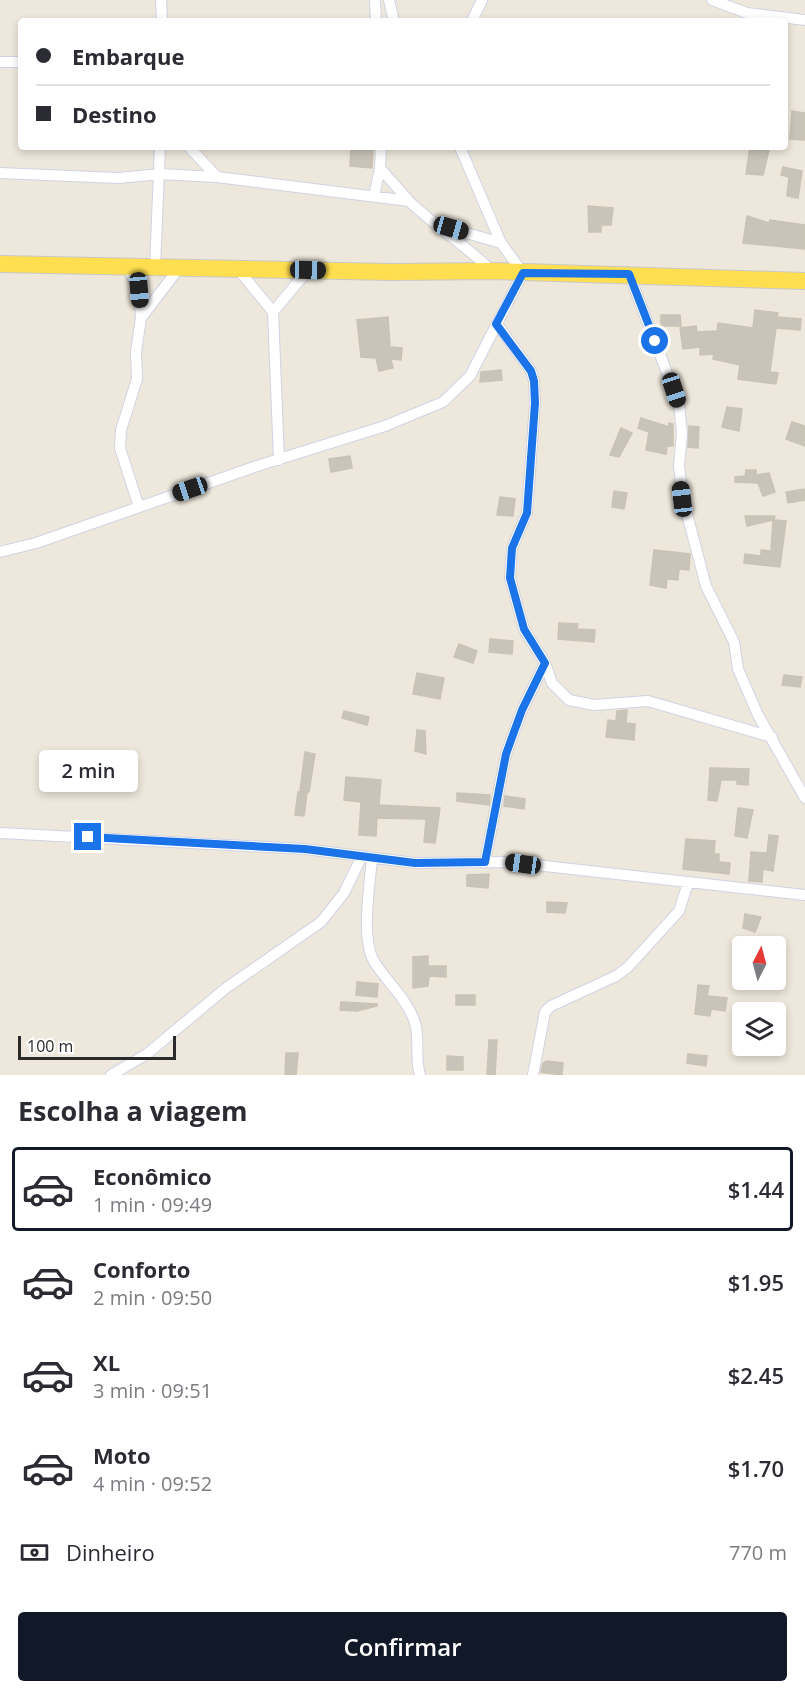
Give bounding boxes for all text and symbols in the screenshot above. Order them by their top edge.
text: Embarque [72,41,185,71]
text: Destino [72,99,157,129]
car [431,214,471,242]
car [290,261,326,279]
car [128,271,150,309]
route start [641,327,668,354]
car [660,370,688,410]
car [170,475,210,503]
car [671,480,693,518]
callout: 2 min [38,750,138,792]
text: 2 min [62,757,116,784]
route end [74,823,101,850]
car [504,853,542,875]
north arrow [732,936,786,990]
map controls [732,936,786,1056]
button: layers [732,1002,786,1056]
scale bar [18,1033,176,1060]
text: 100 m [27,1035,73,1057]
text: Escolha a viagem [18,1092,247,1129]
text: Econômico [93,1161,212,1191]
icon: car [21,1162,75,1216]
text: $1.44 [728,1174,784,1204]
text: 1 min · 09:49 [93,1191,212,1218]
text: Conforto [93,1254,190,1284]
icon: car [21,1255,75,1309]
text: $1.95 [728,1267,784,1297]
text: 2 min · 09:50 [93,1284,212,1311]
text: XL [93,1347,120,1377]
icon: car [21,1348,75,1402]
text: $2.45 [728,1360,784,1390]
text: 3 min · 09:51 [93,1377,212,1404]
text: Moto [93,1440,151,1470]
icon: car [21,1441,75,1495]
text: $1.70 [728,1453,784,1483]
text: 4 min · 09:52 [93,1470,212,1497]
icon: cash [18,1536,51,1569]
text: Dinheiro [66,1537,155,1567]
text: 770 m [729,1539,787,1566]
button: Confirmar [18,1612,787,1681]

